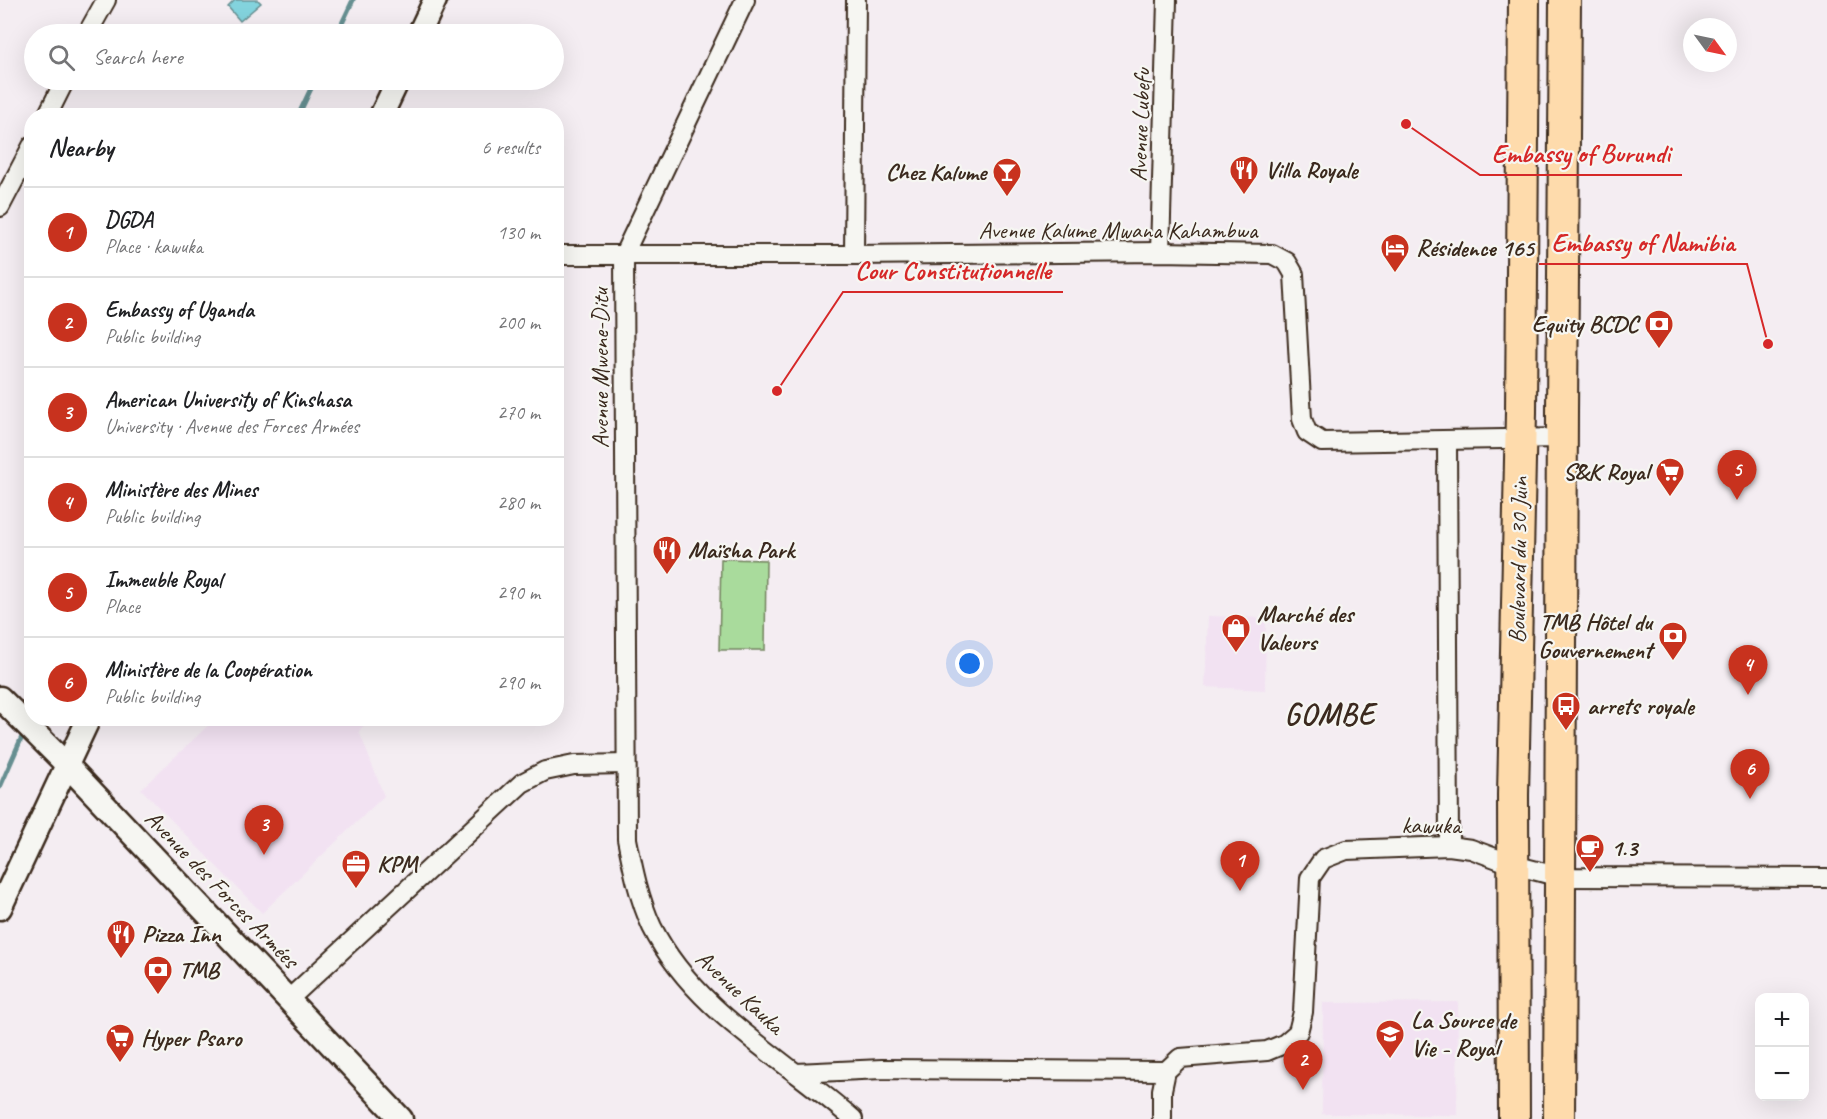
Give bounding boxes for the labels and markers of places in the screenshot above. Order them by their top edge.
callout: Embassy of Burundi [1480,131,1682,175]
restaurant icon: Villa Royale [1228,154,1260,196]
place label: Villa Royale [1265,155,1359,185]
bar icon: Chez Kalume [991,156,1023,198]
place label: Chez Kalume [886,157,988,187]
callout: Embassy of Namibia [1539,220,1747,264]
hotel icon: Résidence 165 [1379,232,1411,274]
place label: Résidence 165 [1416,233,1536,263]
callout: Cour Constitutionnelle [843,248,1063,292]
bank icon: Equity BCDC [1643,308,1675,350]
place label: Equity BCDC [1532,309,1642,339]
pin: 5 [1718,450,1756,500]
supermarket icon: S&K Royal [1654,456,1686,498]
place label: S&K Royal [1563,457,1654,487]
restaurant icon: Maïsha Park [651,534,683,576]
place label: Maïsha Park [688,535,796,565]
place label: Marché des Valeurs [1257,599,1356,657]
place label: TMB Hôtel du Gouvernement [1538,607,1656,665]
shop icon: Marché des Valeurs [1220,612,1252,654]
bank icon: TMB Hôtel du Gouvernement [1657,620,1689,662]
pin: 4 [1728,646,1768,695]
bus stop icon: arrets royale [1550,690,1582,732]
place label: arrets royale [1587,691,1696,721]
pin: 6 [1730,750,1770,799]
pin: 3 [244,806,284,855]
cafe icon: 1.3 [1574,832,1606,874]
place label: 1.3 [1611,833,1640,863]
pin: 1 [1220,842,1260,891]
office icon: KPM [340,848,372,890]
place label: KPM [377,849,419,879]
restaurant icon: Pizza Inn [105,918,137,960]
place label: Pizza Inn [142,919,222,949]
bank icon: TMB [142,954,174,996]
place label: TMB [179,955,221,985]
place label: La Source de Vie - Royal [1411,1005,1518,1063]
school or university icon: La Source de Vie - Royal [1374,1018,1406,1060]
supermarket icon: Hyper Psaro [104,1022,136,1064]
place label: Hyper Psaro [141,1023,244,1053]
pin: 2 [1284,1040,1322,1090]

